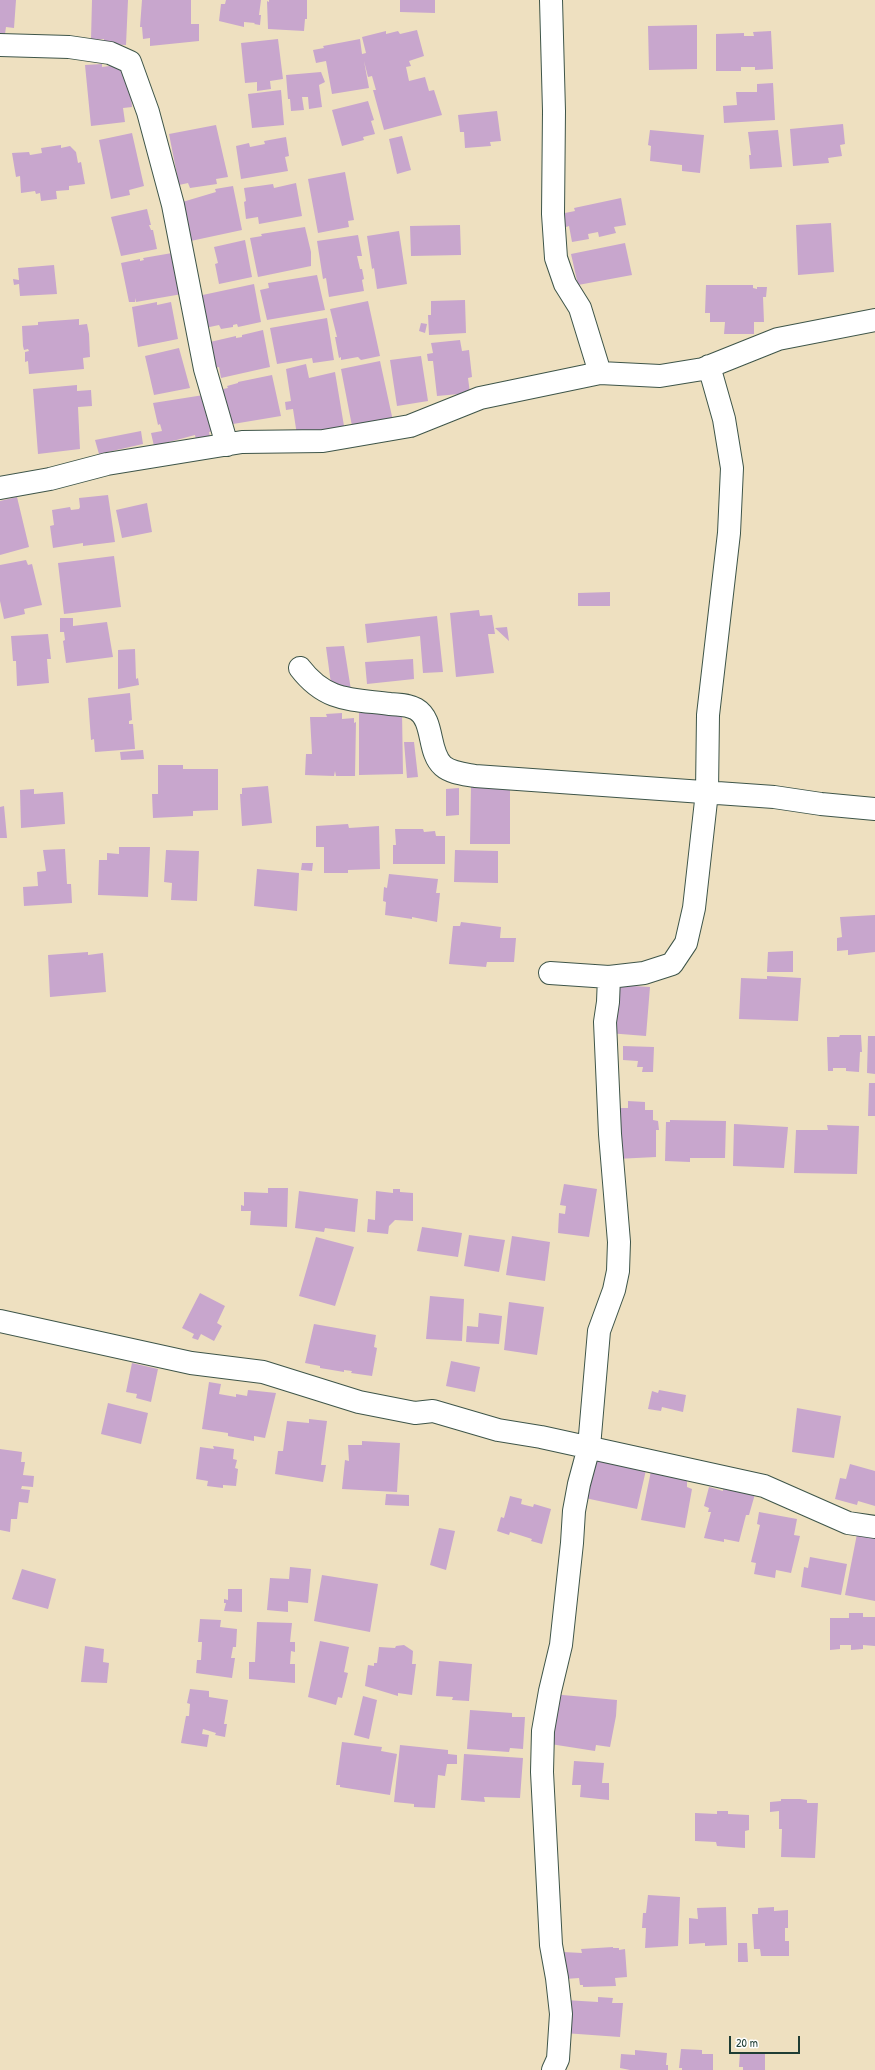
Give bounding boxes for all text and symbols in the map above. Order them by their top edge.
scale bar [731,2028,802,2054]
text: 20 m [736,2034,758,2051]

